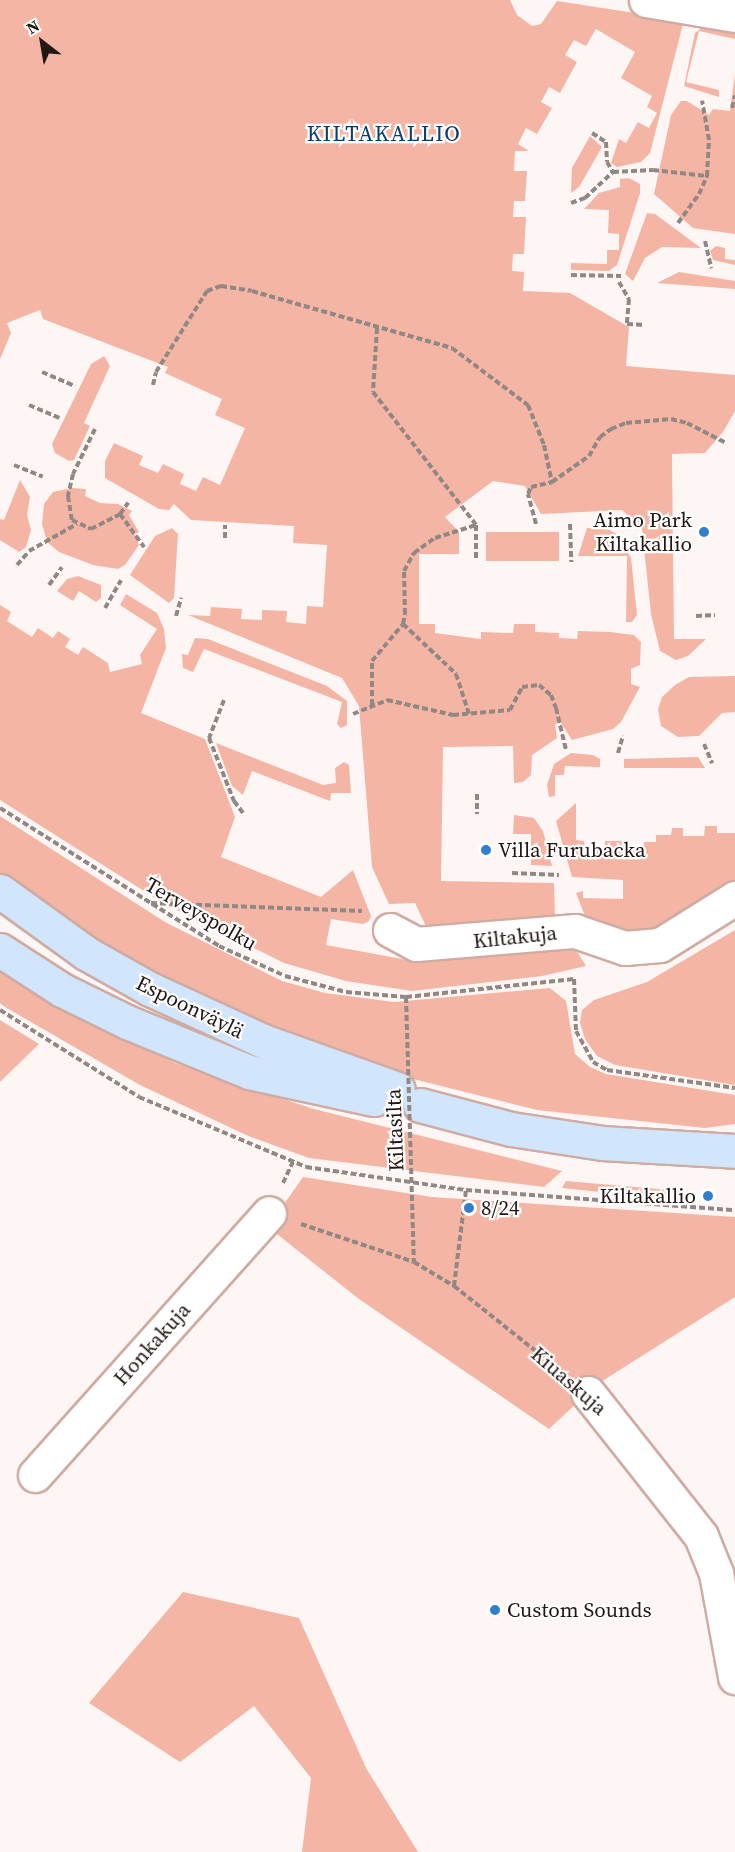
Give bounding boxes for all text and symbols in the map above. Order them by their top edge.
north arrow [12,12,72,72]
text: N [22,14,43,39]
district label: KILTAKALLIO [307,121,461,147]
place label: Aimo Park Kiltakallio [593,507,692,557]
marker: Aimo Park Kiltakallio [697,525,711,539]
place label: Villa Furubacka [498,837,646,863]
marker: Villa Furubacka [479,843,493,857]
street label: Terveyspolku [141,872,261,956]
street label: Kiltakuja [472,920,558,954]
street label: Espoonväylä [132,970,248,1044]
street label: Kiltasilta [381,1088,409,1172]
place label: Kiltakallio [599,1183,696,1209]
marker: Kiltakallio [701,1189,715,1203]
place label: 8/24 [481,1195,519,1221]
marker: 8/24 [462,1201,476,1215]
street label: Honkakuja [108,1297,196,1391]
street label: Kiuaskuja [526,1341,612,1421]
place label: Custom Sounds [507,1597,652,1623]
marker: Custom Sounds [488,1603,502,1617]

